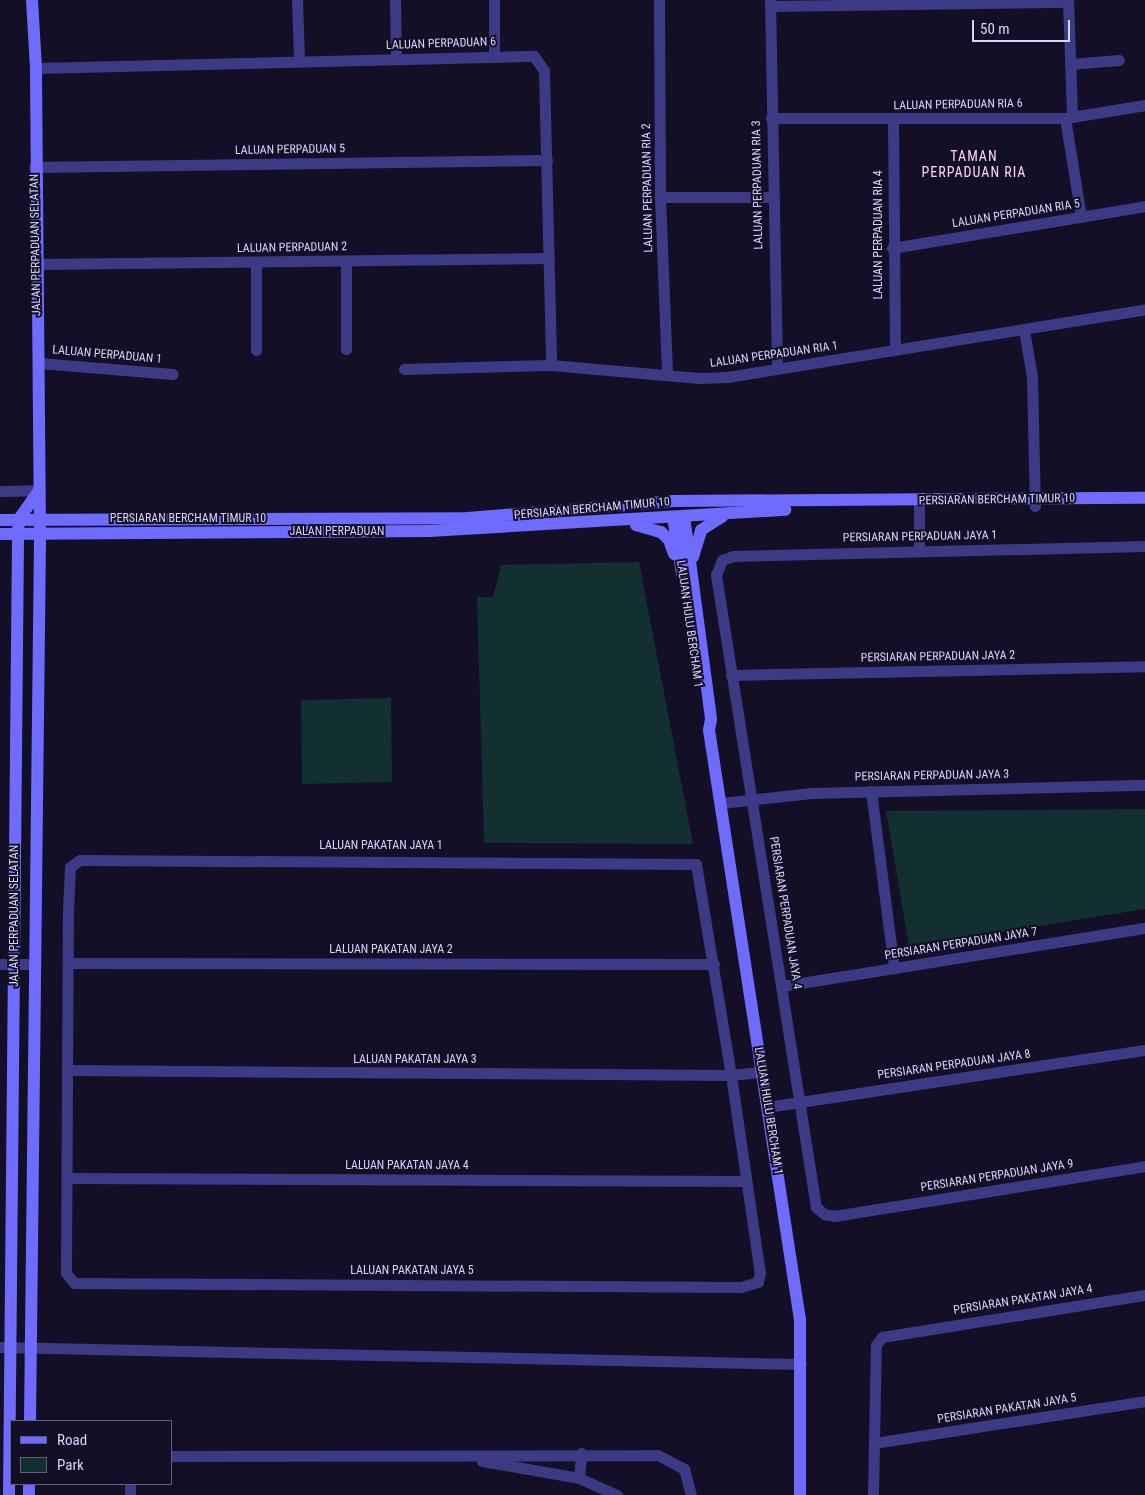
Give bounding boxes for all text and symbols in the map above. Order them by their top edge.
scale bar [975,10,1072,42]
text: 50 m [980,20,1010,38]
street label: LALUAN PERPADUAN 6 [386,35,496,53]
street label: LALUAN PERPADUAN RIA 6 [893,97,1023,113]
street label: LALUAN PERPADUAN RIA 3 [750,120,766,250]
street label: LALUAN PERPADUAN RIA 2 [640,123,656,253]
street label: LALUAN PERPADUAN 5 [235,142,345,158]
district label: TAMAN PERPADUAN RIA [920,148,1028,180]
street label: LALUAN PERPADUAN RIA 4 [872,170,886,300]
street label: JALAN PERPADUAN SELATAN [28,174,44,316]
street label: LALUAN PERPADUAN RIA 5 [951,197,1081,231]
street label: LALUAN PERPADUAN 2 [237,240,347,256]
street label: LALUAN PERPADUAN RIA 1 [709,339,839,371]
street label: LALUAN PERPADUAN 1 [52,343,162,367]
street label: PERSIARAN BERCHAM TIMUR 10 [919,491,1075,509]
street label: PERSIARAN BERCHAM TIMUR 10 [513,495,671,523]
street label: PERSIARAN BERCHAM TIMUR 10 [110,512,266,526]
street label: JALAN PERPADUAN [289,525,385,539]
street label: PERSIARAN PERPADUAN JAYA 1 [843,528,997,546]
street label: LALUAN HULU BERCHAM 1 [673,559,705,689]
street label: PERSIARAN PERPADUAN JAYA 2 [861,648,1015,666]
street label: PERSIARAN PERPADUAN JAYA 3 [855,767,1009,785]
street label: PERSIARAN PERPADUAN JAYA 4 [766,836,804,990]
street label: LALUAN PAKATAN JAYA 1 [319,839,443,853]
street label: JALAN PERPADUAN SELATAN [8,845,22,987]
street label: PERSIARAN PERPADUAN JAYA 7 [884,925,1038,963]
street label: LALUAN PAKATAN JAYA 2 [329,943,453,957]
street label: LALUAN HULU BERCHAM 1 [751,1046,785,1176]
street label: PERSIARAN PERPADUAN JAYA 8 [877,1047,1031,1083]
street label: LALUAN PAKATAN JAYA 3 [353,1053,477,1067]
street label: PERSIARAN PERPADUAN JAYA 9 [920,1157,1074,1195]
street label: LALUAN PAKATAN JAYA 4 [345,1159,469,1173]
street label: LALUAN PAKATAN JAYA 5 [350,1264,474,1278]
street label: PERSIARAN PAKATAN JAYA 4 [953,1282,1093,1318]
street label: PERSIARAN PAKATAN JAYA 5 [937,1391,1077,1427]
legend [10,1420,172,1485]
text: Road [57,1431,87,1449]
text: Park [57,1456,84,1474]

